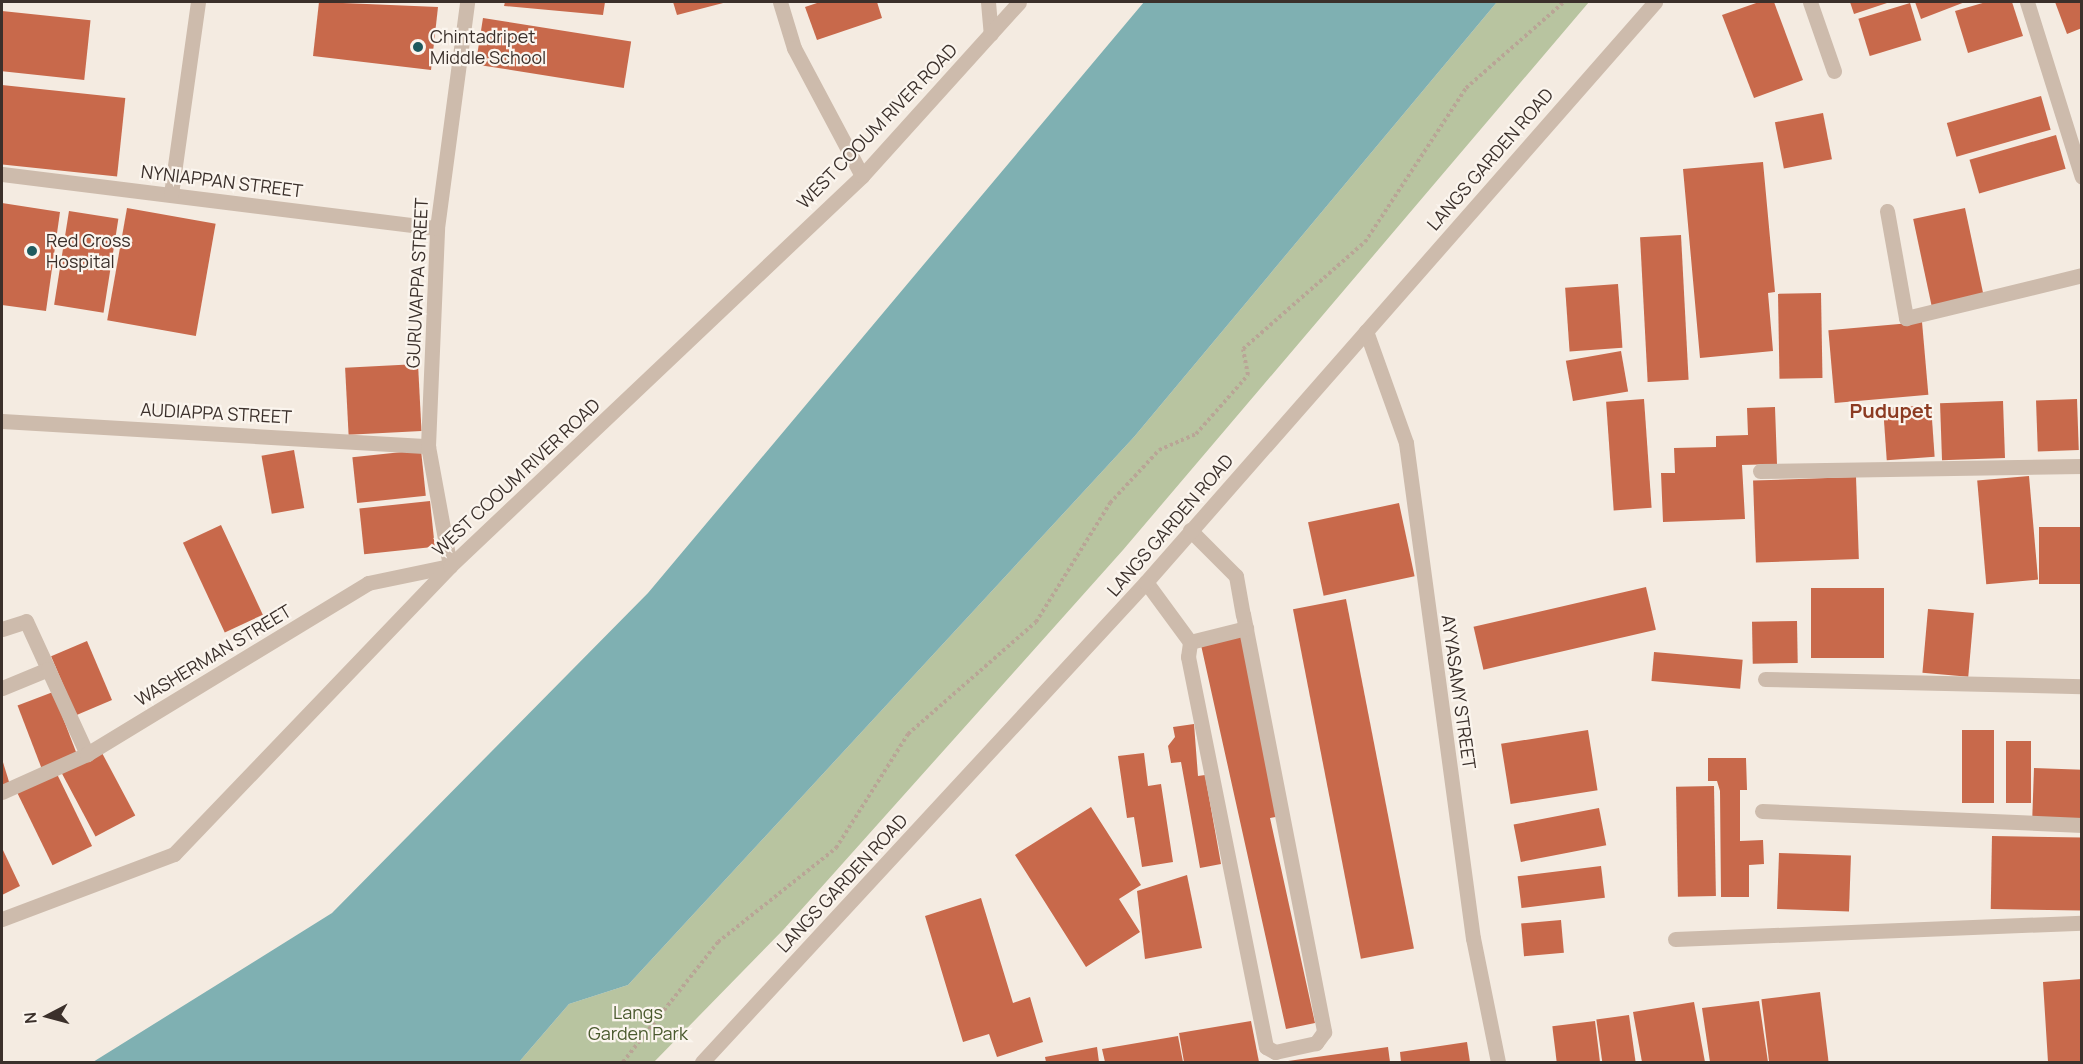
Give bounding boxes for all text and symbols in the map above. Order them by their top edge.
place label: Chintadripet Middle School [430,26,546,68]
street label: WEST COOUM RIVER ROAD [792,39,962,213]
marker: Chintadripet Middle School [411,40,425,54]
street label: LANGS GARDEN ROAD [1422,84,1558,234]
street label: NYNIAPPAN STREET [140,160,304,202]
street label: GURUVAPPA STREET [402,197,432,369]
place label: Red Cross Hospital [46,230,131,272]
marker: Red Cross Hospital [23,242,41,260]
street label: WEST COOUM RIVER ROAD [428,394,604,560]
street label: AUDIAPPA STREET [140,398,292,428]
district label: Pudupet [1849,398,1933,422]
street label: LANGS GARDEN ROAD [1102,450,1238,600]
street label: WASHERMAN STREET [131,600,295,710]
street label: AYYASAMY STREET [1437,613,1481,771]
street label: LANGS GARDEN ROAD [772,809,912,957]
north arrow [18,986,78,1046]
park label: Langs Garden Park [588,1002,688,1044]
text: N [19,1011,42,1025]

